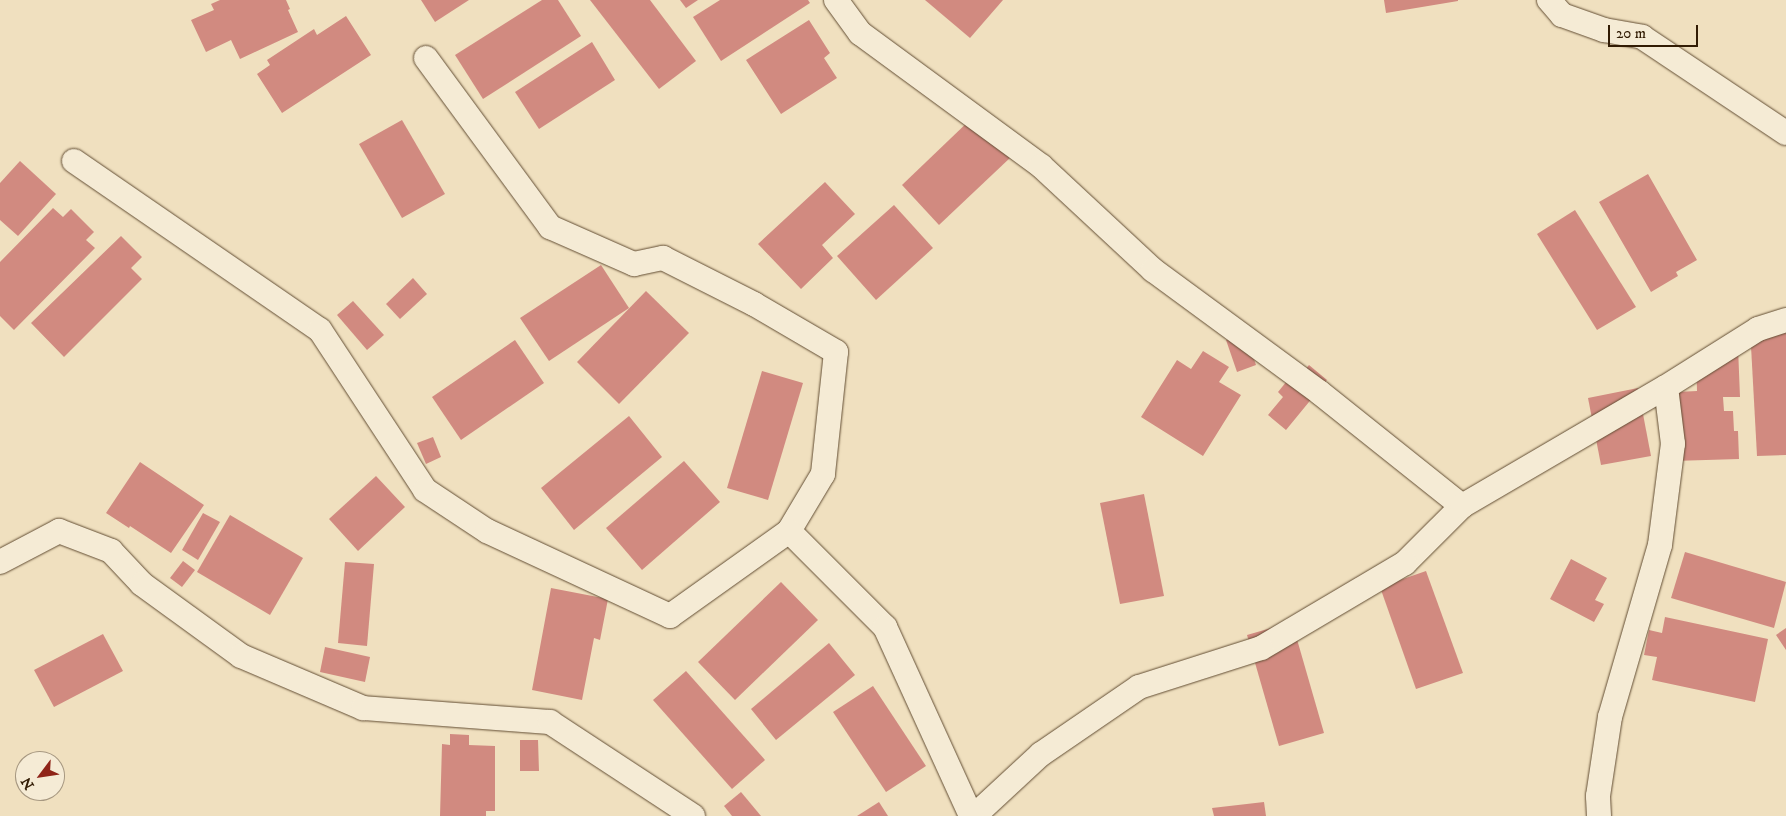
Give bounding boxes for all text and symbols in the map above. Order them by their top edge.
scale bar [1611,15,1701,47]
text: 20 m [1616,24,1646,43]
north arrow [15,751,65,801]
text: N [17,774,39,793]

